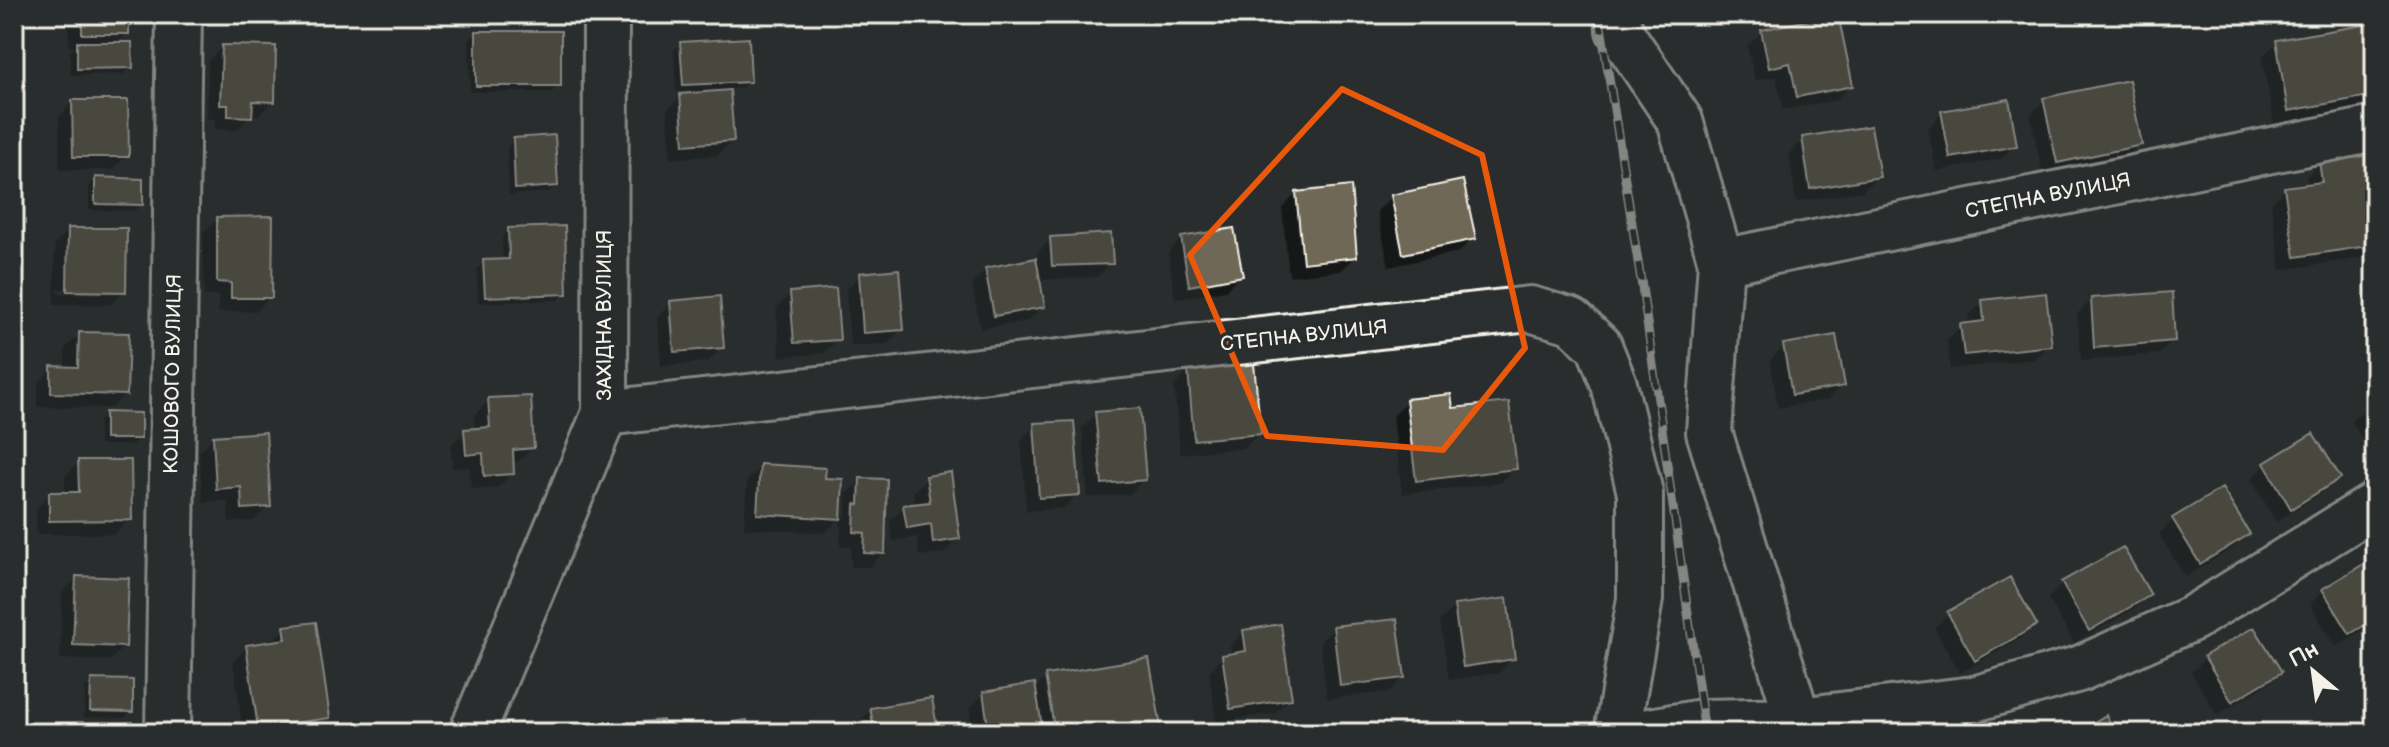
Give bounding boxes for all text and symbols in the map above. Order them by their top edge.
street label: СТЕПНА ВУЛИЦЯ [1963,168,2133,224]
street label: ЗАХІДНА ВУЛИЦЯ [593,230,617,400]
street label: КОШОВОГО ВУЛИЦЯ [159,274,187,474]
street label: СТЕПНА ВУЛИЦЯ [1219,315,1389,357]
north arrow [2273,631,2353,711]
text: Пн [2285,636,2323,674]

